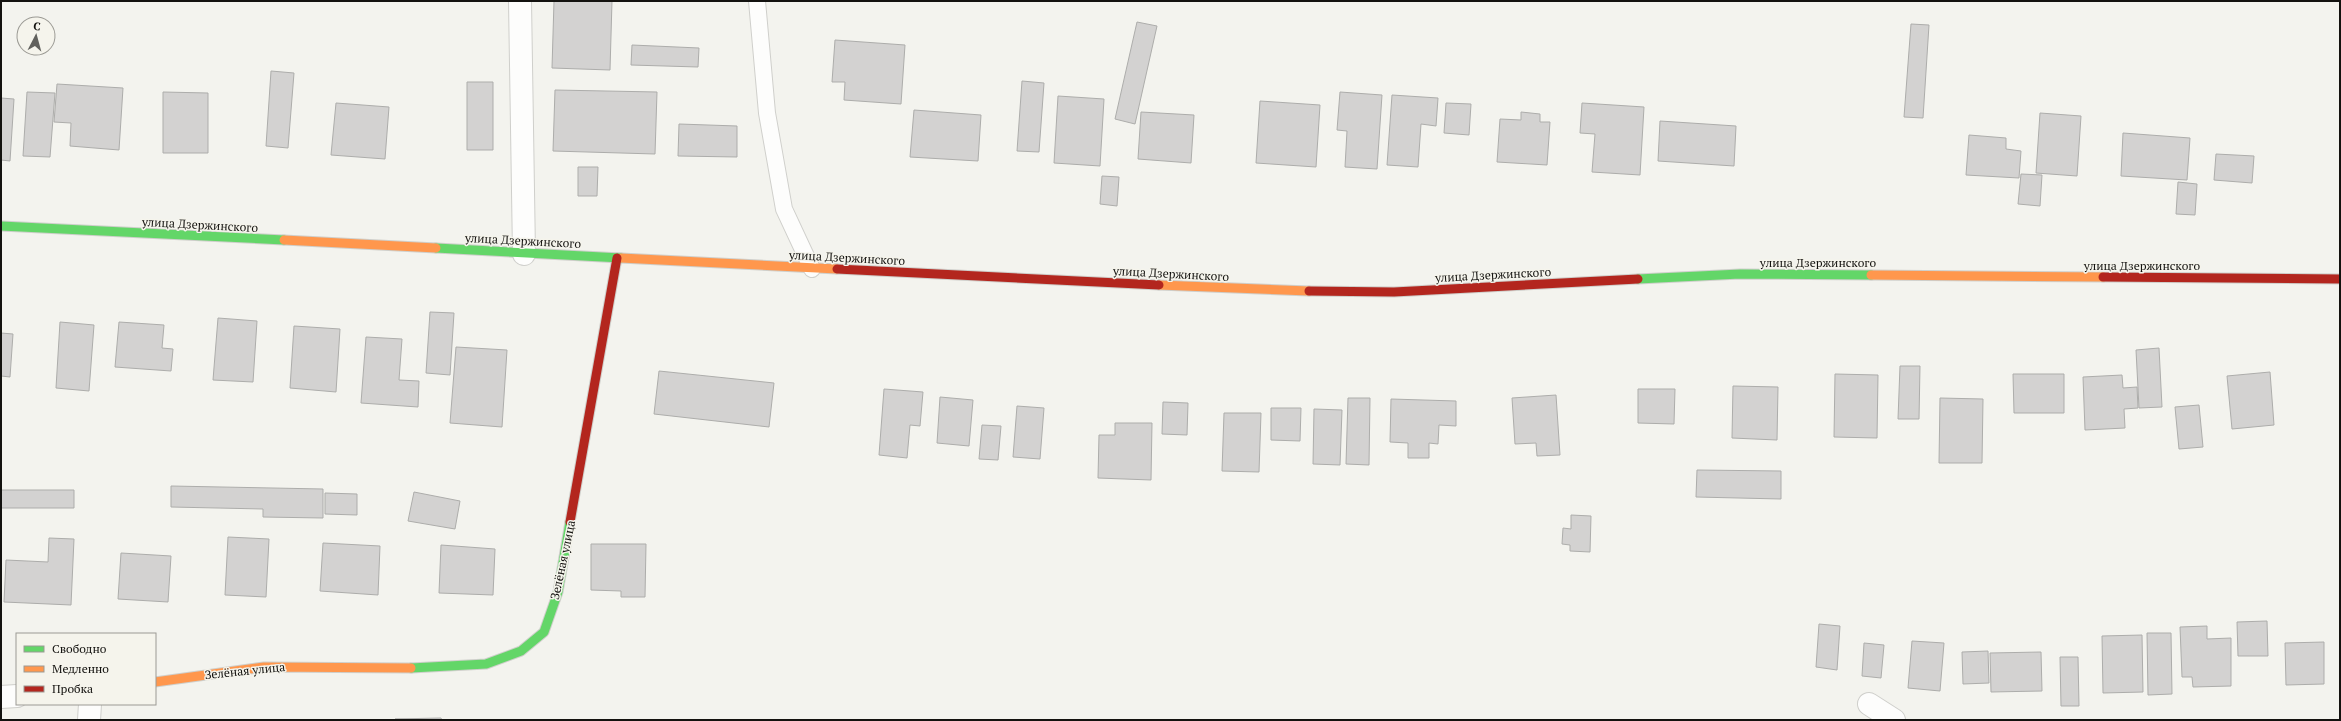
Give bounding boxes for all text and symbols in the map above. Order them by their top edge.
north arrow [16,16,56,56]
text: С [33,19,41,33]
street label: улица Дзержинского [141,214,259,235]
street label: улица Дзержинского [464,230,582,251]
street label: улица Дзержинского [788,247,906,268]
street label: улица Дзержинского [1759,255,1877,270]
street label: улица Дзержинского [2083,258,2201,273]
street label: улица Дзержинского [1112,263,1230,284]
street label: улица Дзержинского [1434,264,1552,285]
street label: Зелёная улица [547,519,578,601]
legend [16,633,156,705]
text: Свободно [52,641,107,656]
street label: Зелёная улица [204,659,286,682]
text: Медленно [52,661,109,676]
text: Пробка [52,681,93,696]

